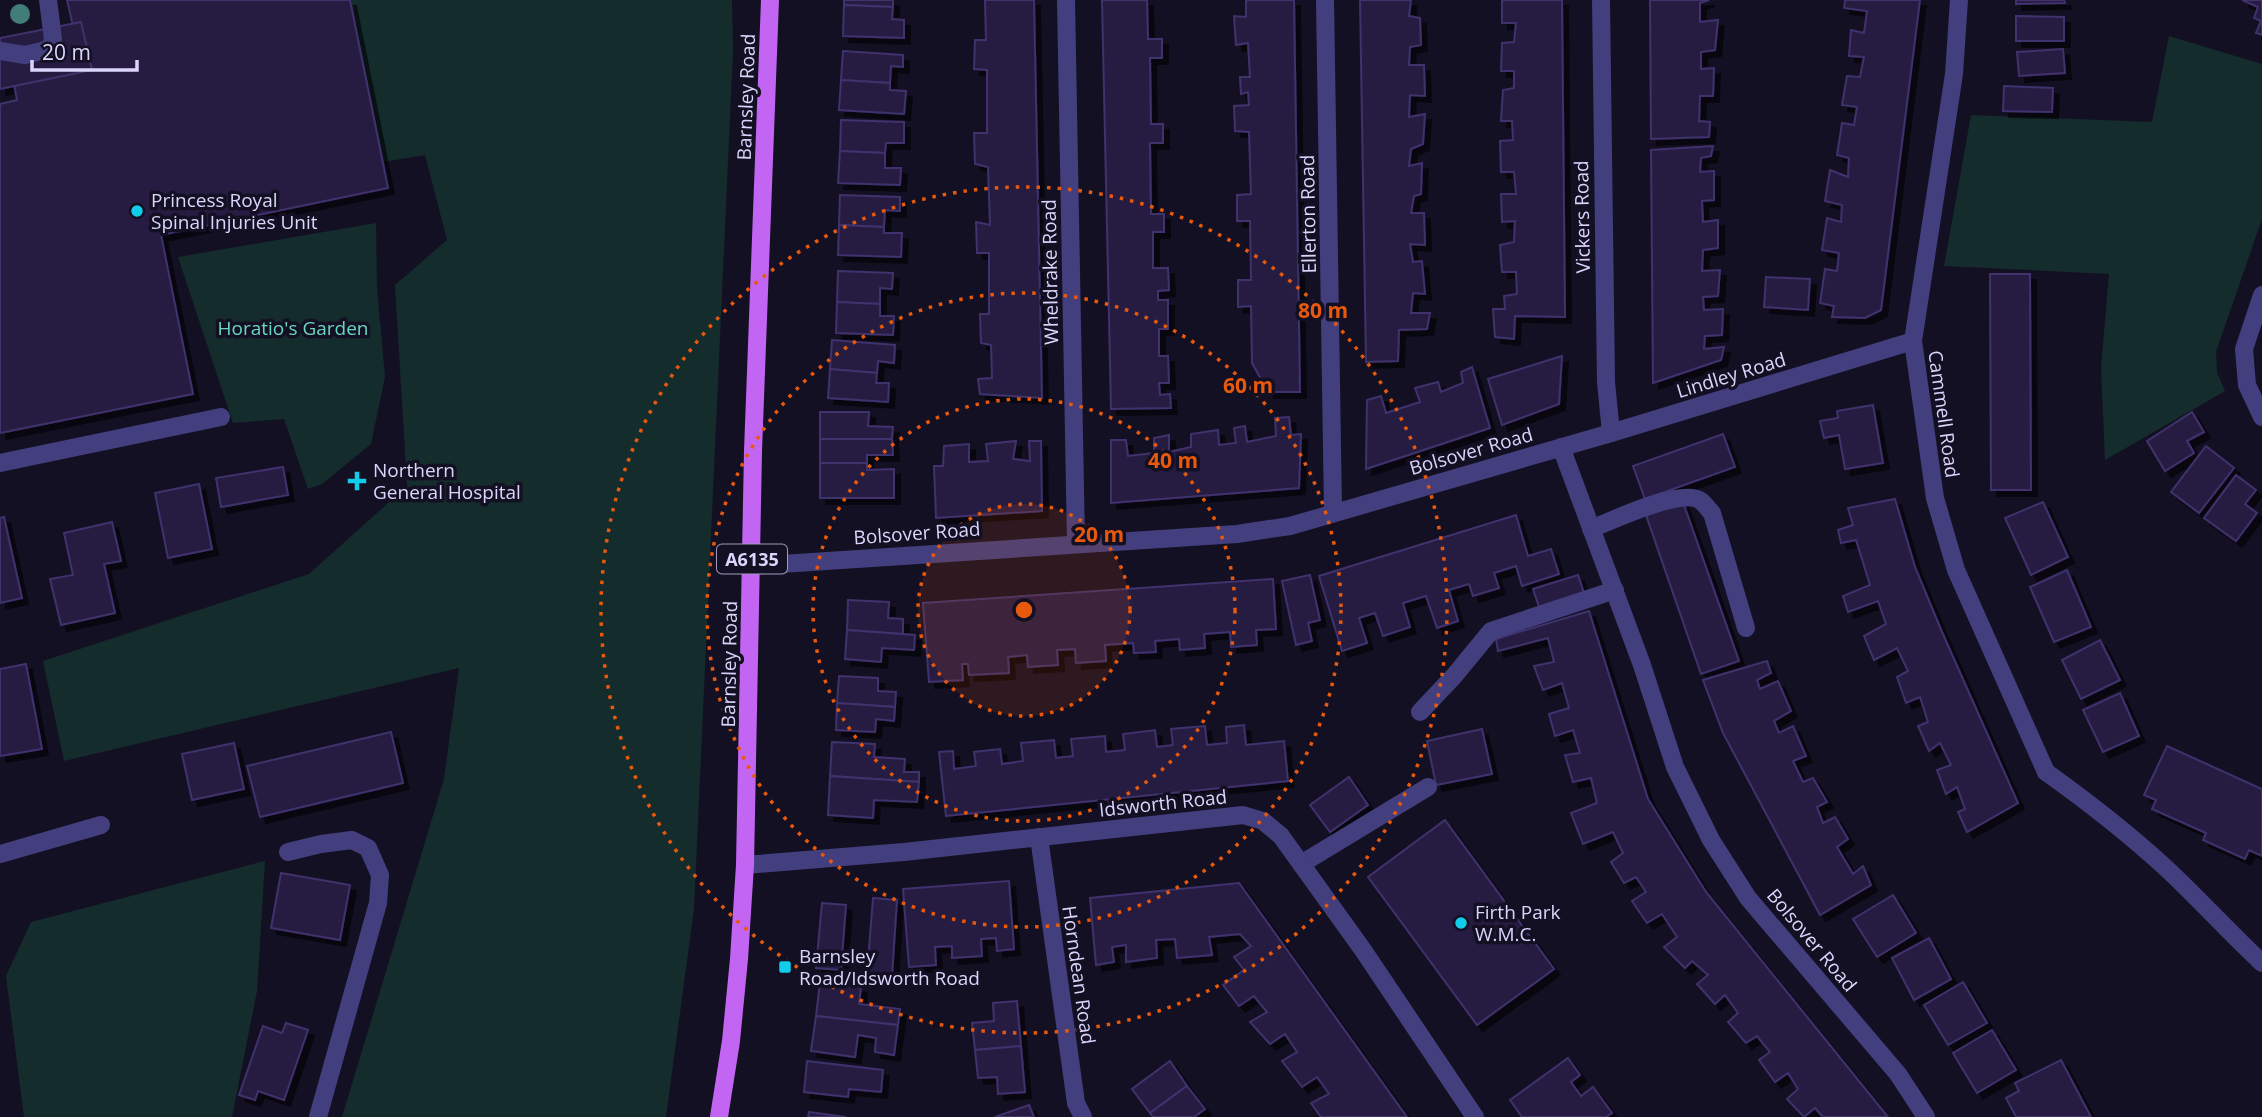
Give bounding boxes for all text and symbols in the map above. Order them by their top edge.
scale bar [32,28,136,72]
street label: Barnsley Road [731,33,761,161]
text: 20 m [42,38,91,66]
street label: Ellerton Road [1294,154,1322,274]
street label: Vickers Road [1568,160,1596,274]
place label: Princess Royal Spinal Injuries Unit [151,187,318,235]
street label: Wheldrake Road [1036,199,1064,345]
marker: Princess Royal Spinal Injuries Unit [129,203,145,219]
text: 80 m [1298,296,1348,324]
park label: Horatio's Garden [218,315,369,341]
street label: Lindley Road [1673,346,1789,404]
street label: Cammell Road [1922,349,1966,479]
text: 60 m [1223,371,1273,399]
street label: Bolsover Road [1406,421,1536,481]
text: 40 m [1148,446,1198,474]
place label: Northern General Hospital [373,457,521,505]
marker: Northern General Hospital [347,471,367,491]
street label: Bolsover Road [853,516,981,550]
text: 20 m [1074,520,1124,548]
road number: A6135 [717,544,787,574]
centre of rings [1012,598,1036,622]
street label: Barnsley Road [715,601,743,727]
street label: Idsworth Road [1098,783,1228,823]
street label: Bolsover Road [1761,883,1863,997]
place label: Firth Park W.M.C. [1475,899,1560,947]
street label: Horndean Road [1056,904,1102,1046]
marker: Firth Park W.M.C. [1453,915,1469,931]
place label: Barnsley Road/Idsworth Road [799,943,980,991]
marker: Barnsley Road/Idsworth Road [777,959,793,975]

